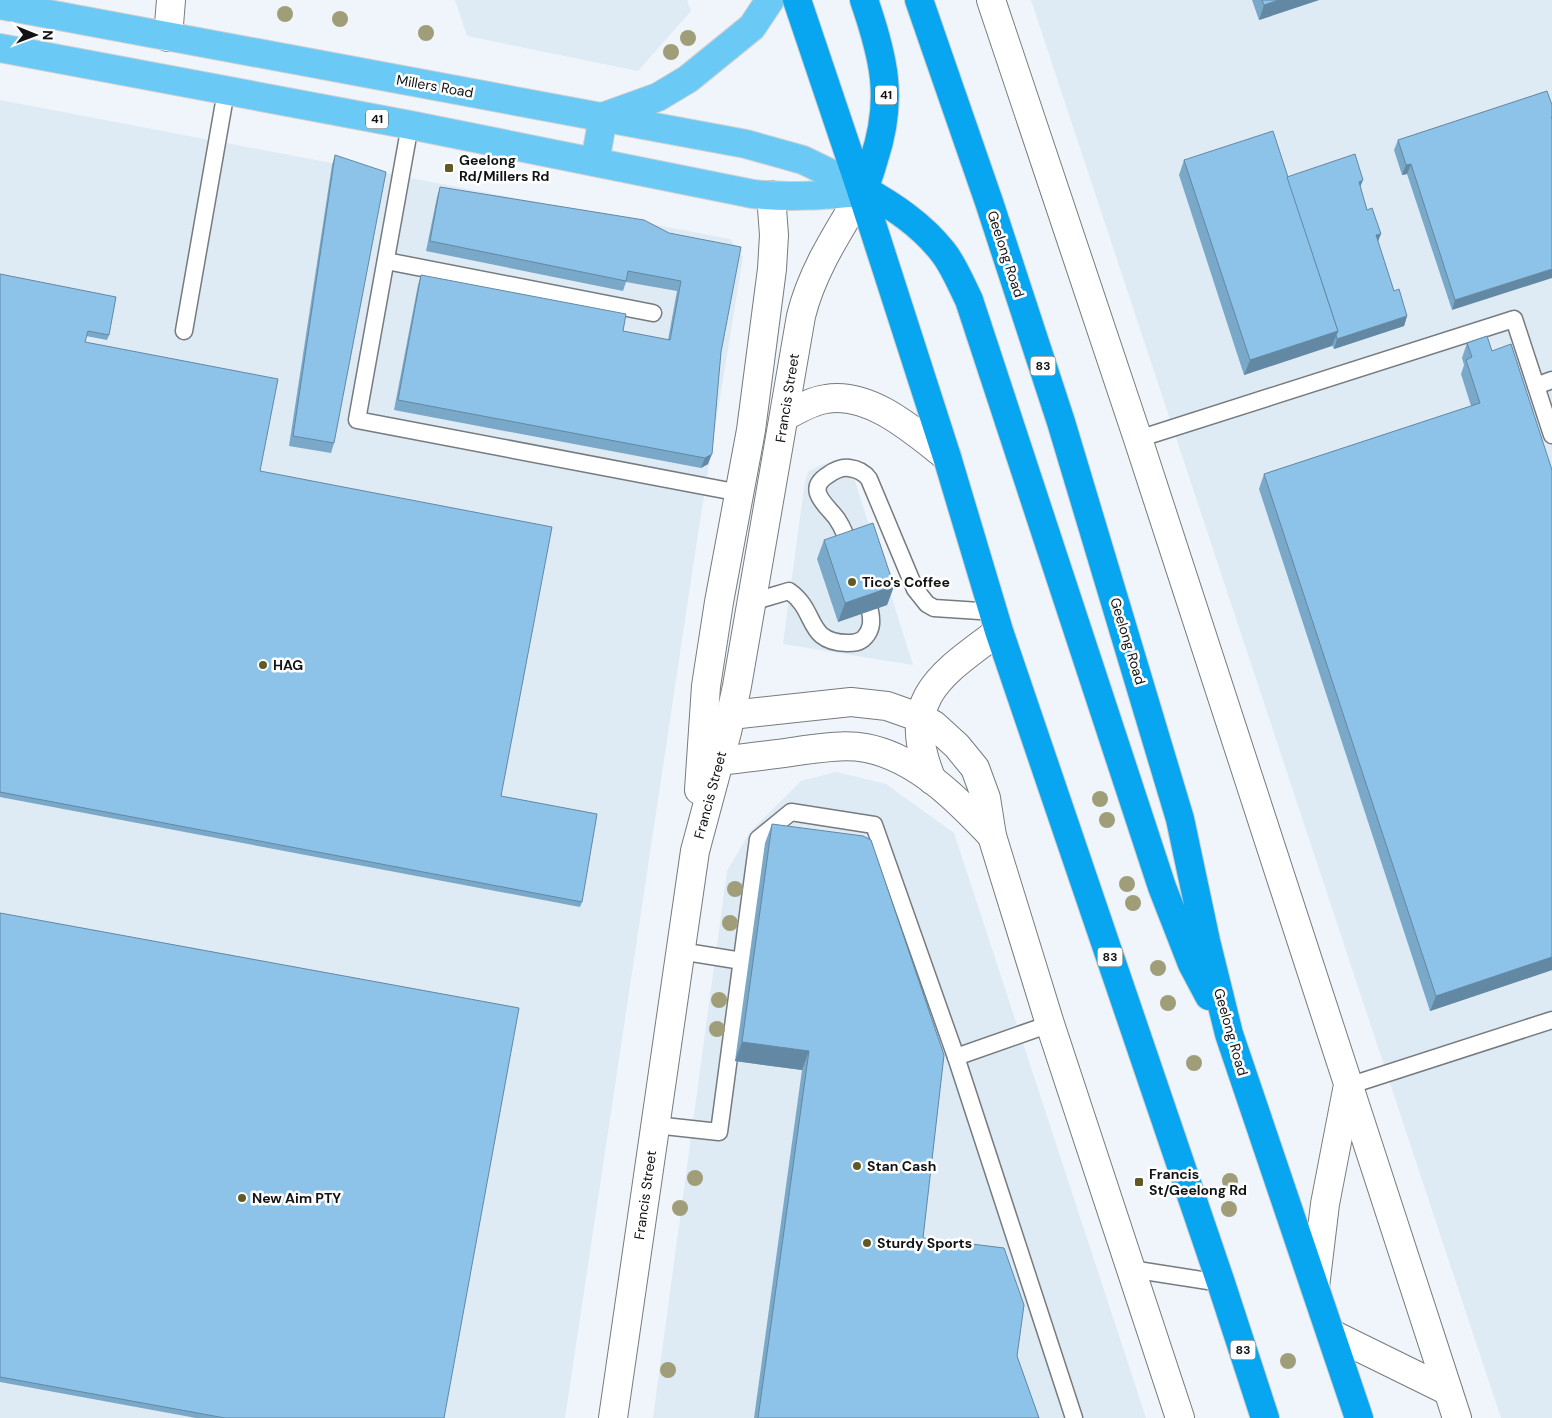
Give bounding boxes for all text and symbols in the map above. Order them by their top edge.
north arrow [10,10,60,60]
text: N [39,30,57,40]
street label: Millers Road [395,70,475,102]
road number: 41 [875,86,897,104]
road number: 41 [366,110,388,128]
place label: Geelong Rd/Millers Rd [459,151,549,185]
marker: Geelong Rd/Millers Rd [443,162,455,174]
street label: Geelong Road [984,208,1028,300]
street label: Francis Street [771,352,803,444]
road number: 83 [1030,356,1056,376]
place label: Tico's Coffee [862,573,950,591]
marker: Tico's Coffee [846,576,858,588]
street label: Geelong Road [1106,595,1150,687]
place label: HAG [273,656,303,674]
marker: HAG [257,659,269,671]
street label: Francis Street [690,749,730,841]
road number: 83 [1098,948,1122,966]
street label: Geelong Road [1210,986,1252,1078]
street label: Francis Street [630,1149,660,1241]
place label: Stan Cash [867,1157,936,1175]
marker: Stan Cash [851,1160,863,1172]
place label: Francis St/Geelong Rd [1149,1165,1247,1199]
marker: Francis St/Geelong Rd [1133,1176,1145,1188]
place label: New Aim PTY [252,1189,341,1207]
marker: New Aim PTY [236,1192,248,1204]
place label: Sturdy Sports [877,1234,972,1252]
marker: Sturdy Sports [861,1237,873,1249]
road number: 83 [1230,1340,1256,1360]

